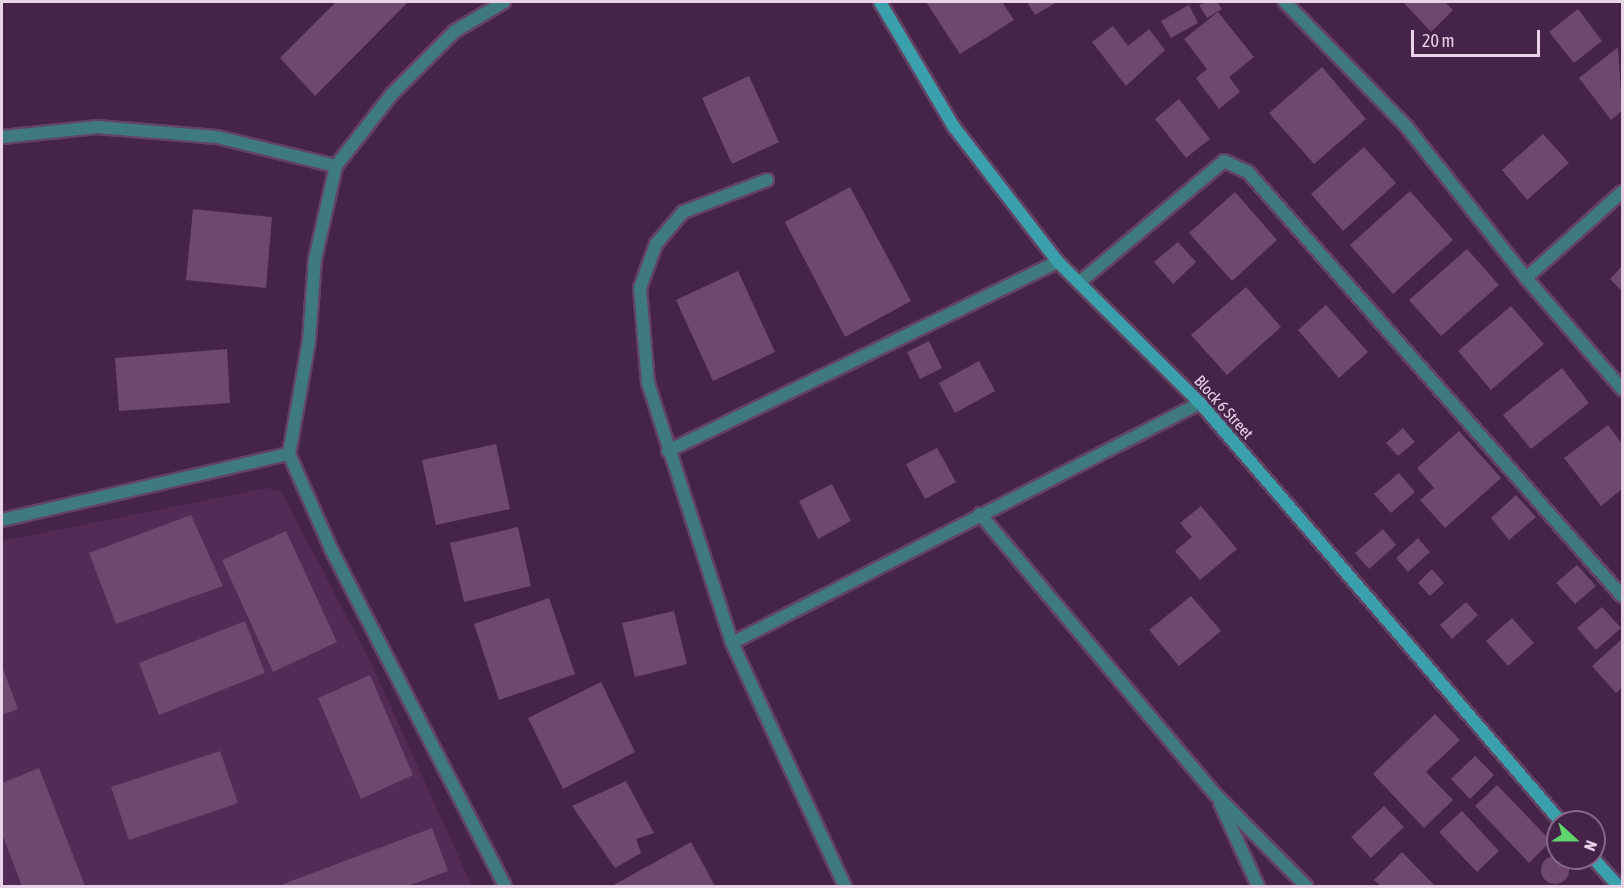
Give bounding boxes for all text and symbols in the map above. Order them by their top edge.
scale bar [1414,18,1543,56]
text: 20 m [1422,30,1454,51]
street label: Block 6 Street [1190,371,1258,443]
north arrow [1546,810,1606,870]
text: N [1581,838,1601,853]

